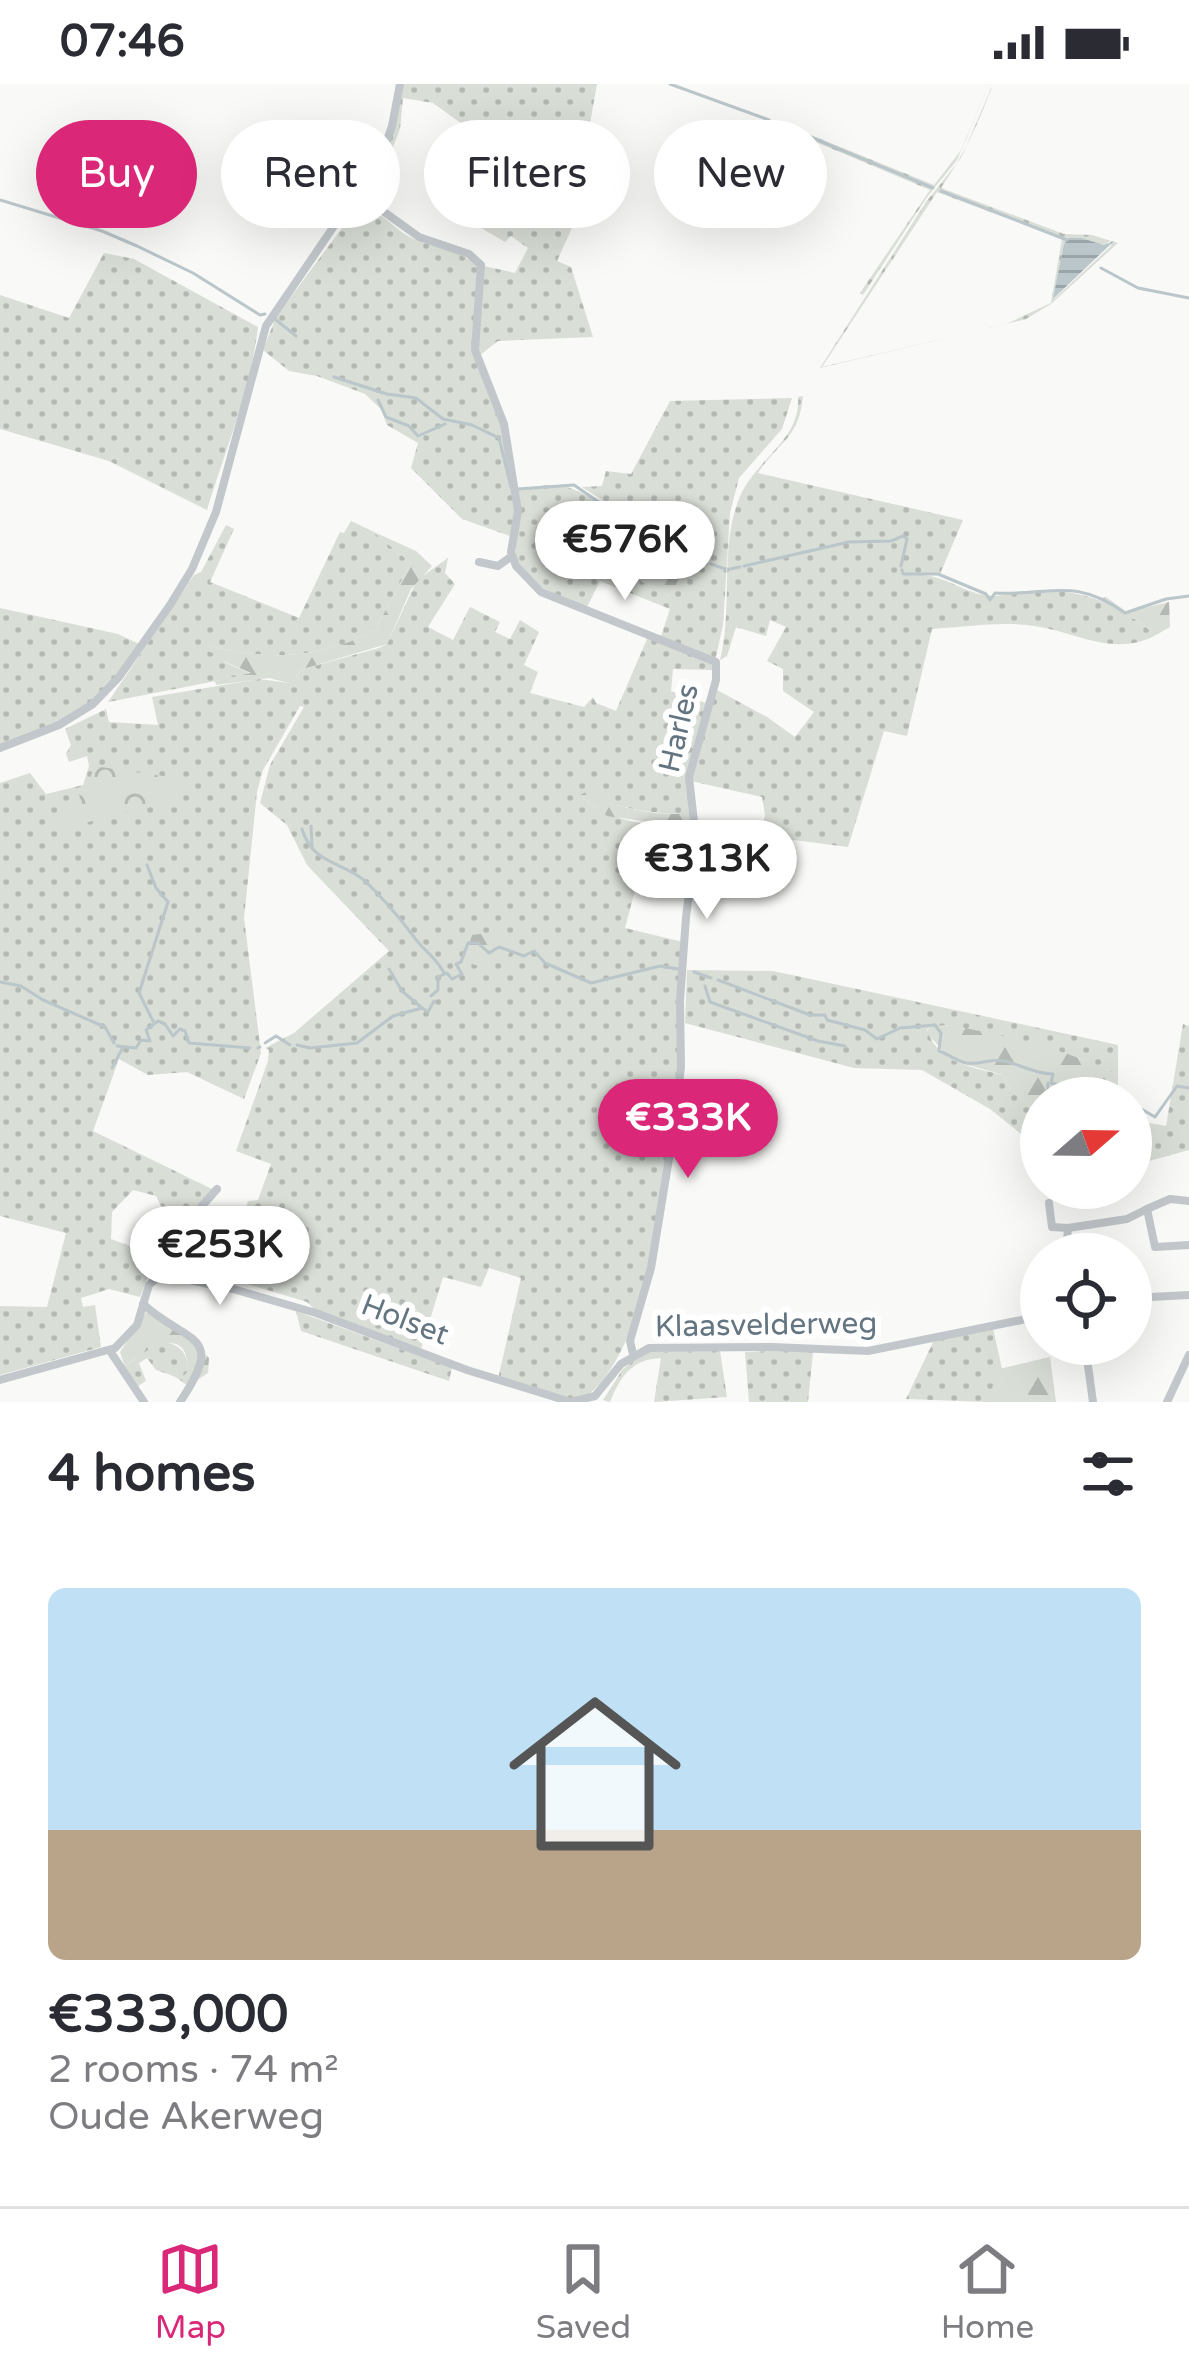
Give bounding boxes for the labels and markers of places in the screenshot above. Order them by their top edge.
pin: €576K [541,501,709,603]
pin: €313K [623,820,791,922]
pin: €333K [604,1079,772,1181]
pin: €253K [136,1206,304,1308]

